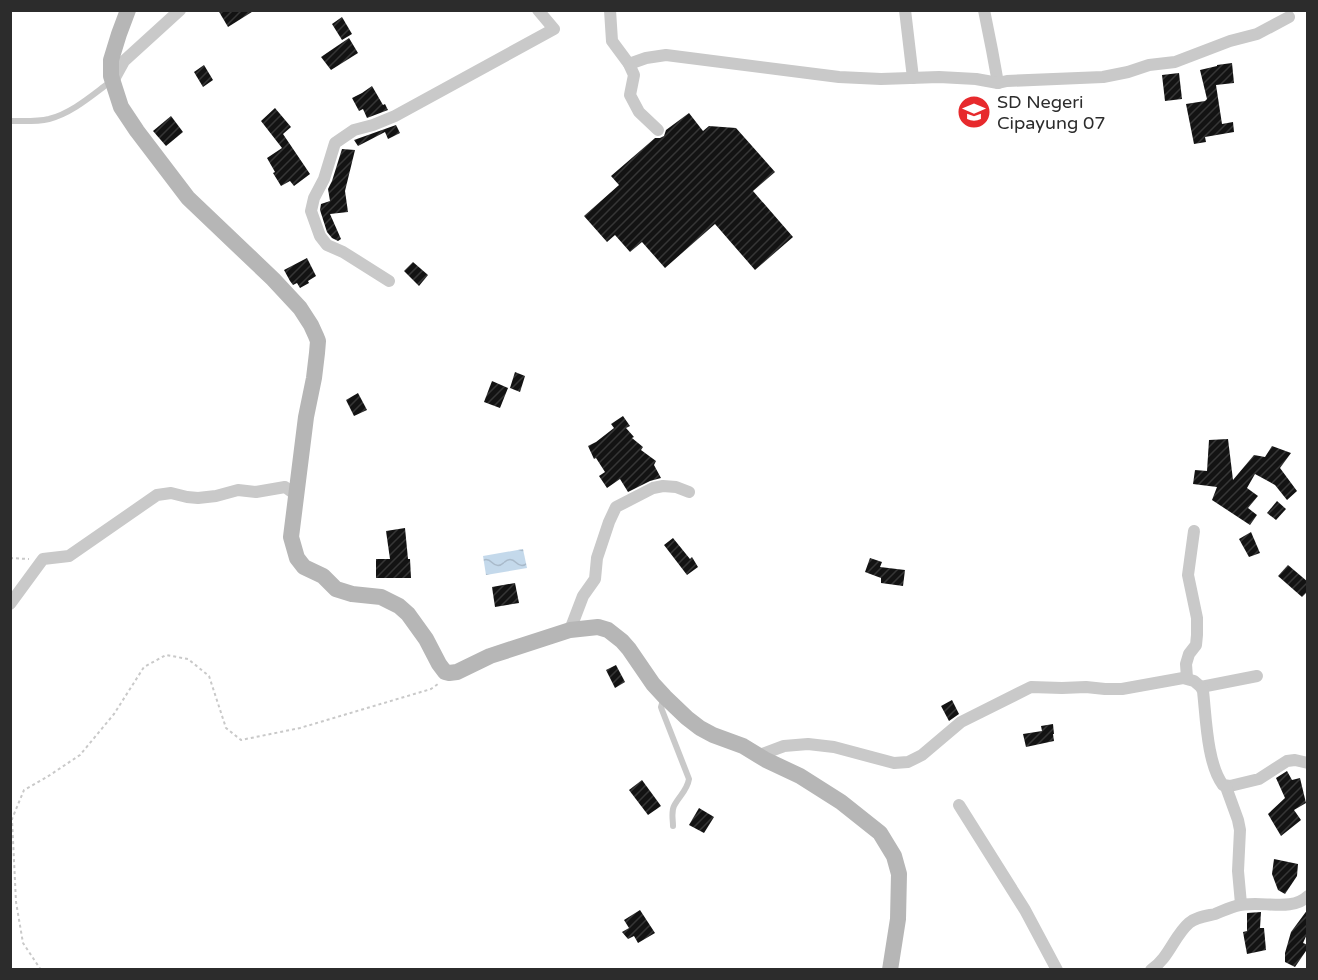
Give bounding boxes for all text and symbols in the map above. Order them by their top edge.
place label: SD Negeri Cipayung 07 [997,91,1106,134]
school or university icon: SD Negeri Cipayung 07 [956,94,992,130]

